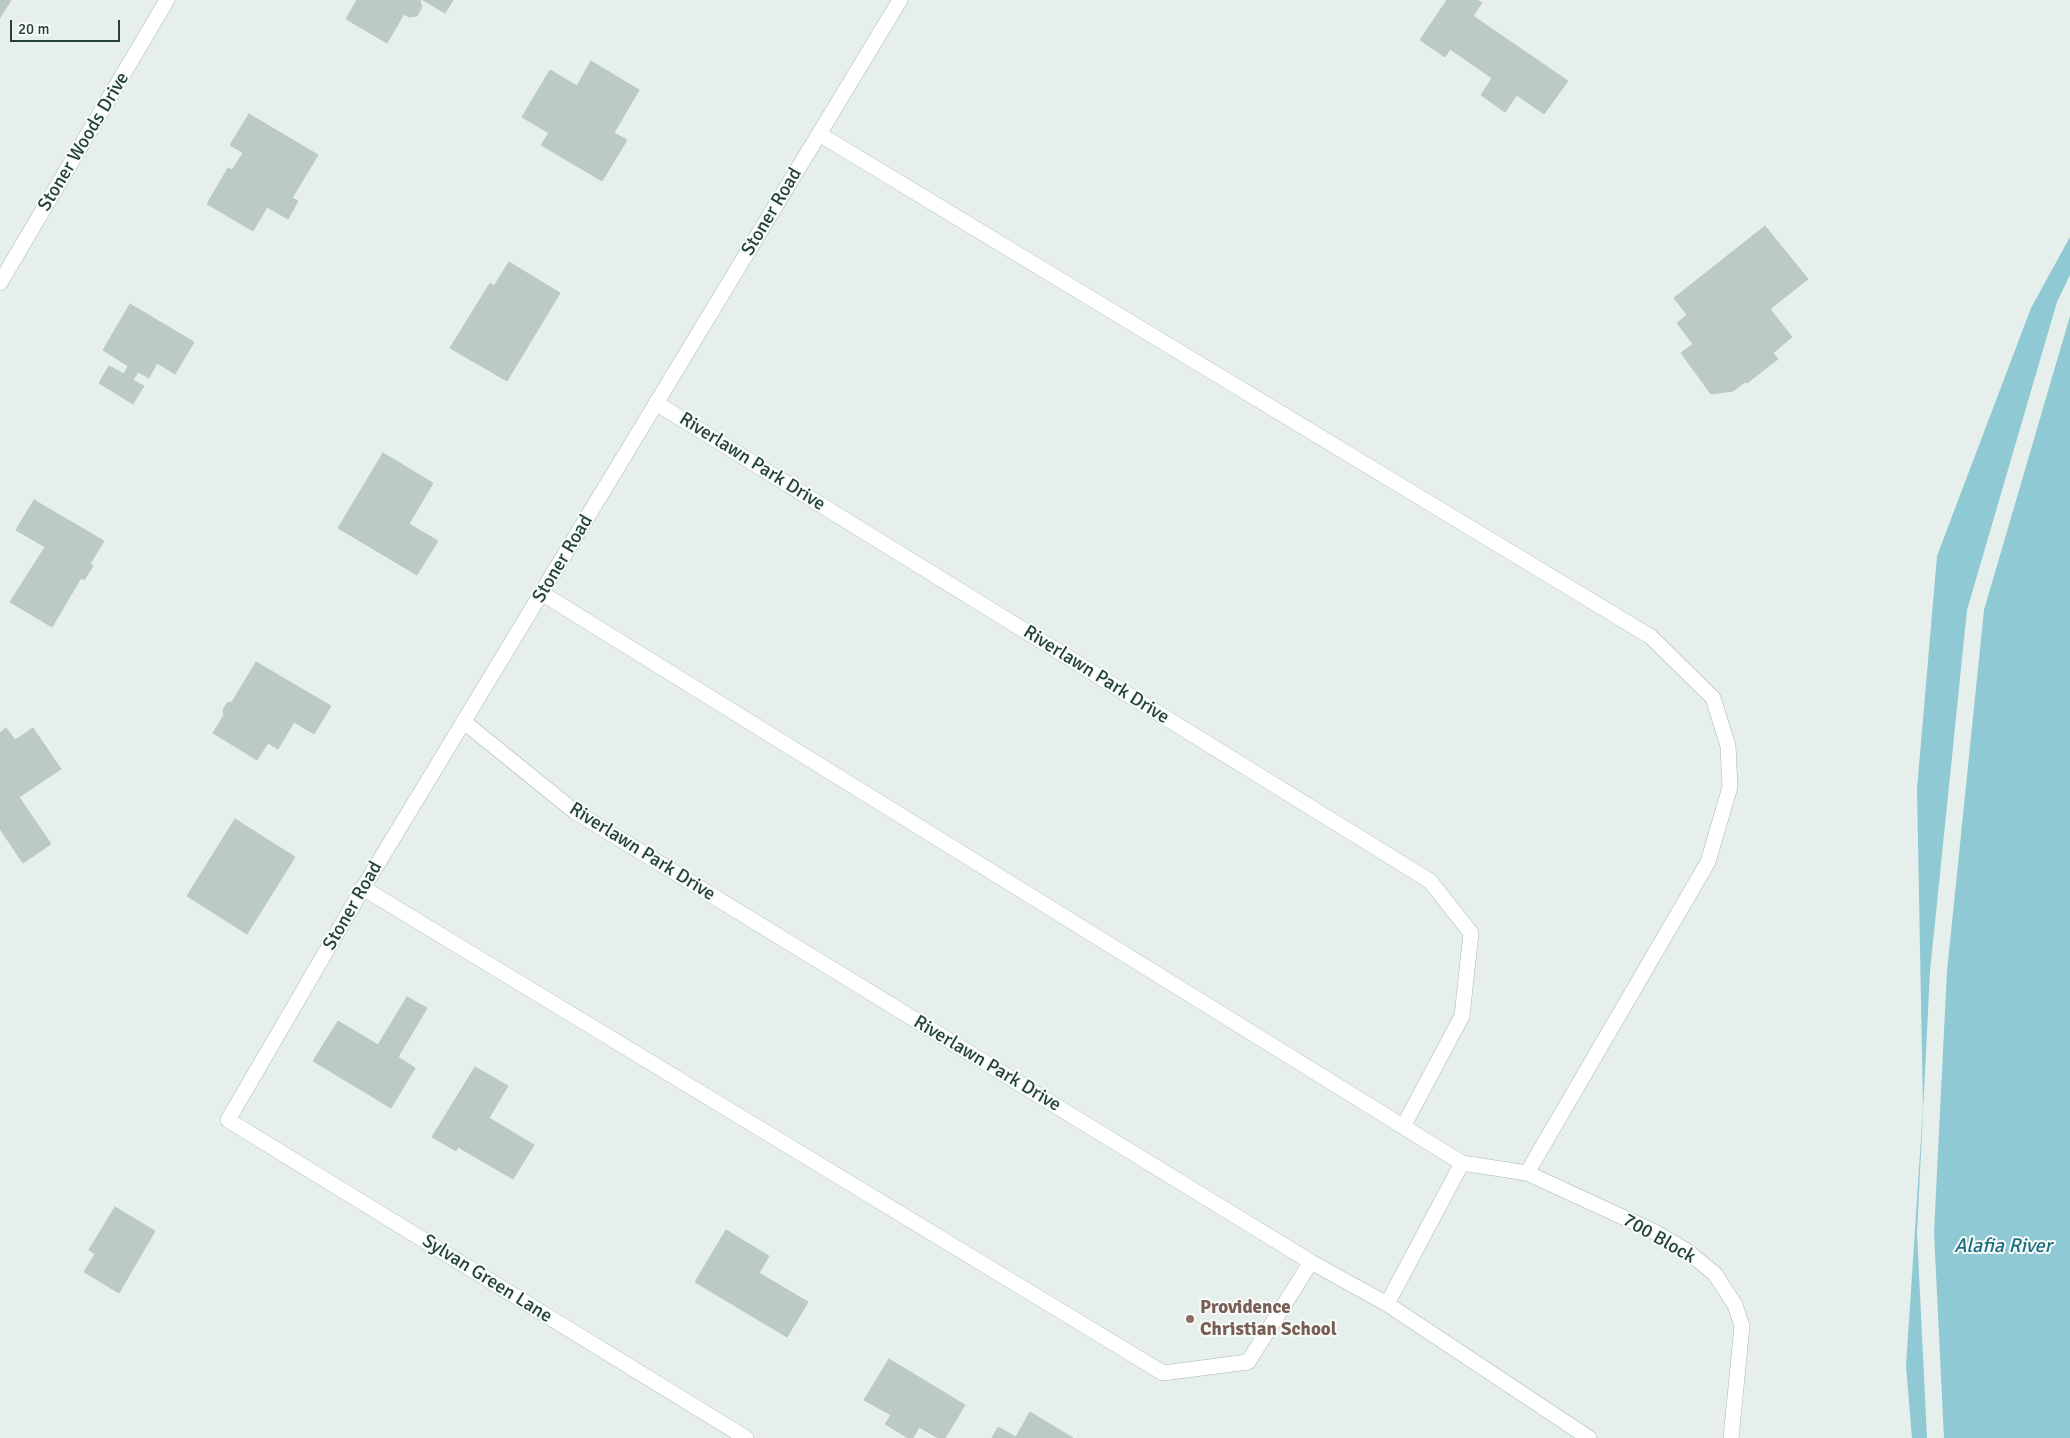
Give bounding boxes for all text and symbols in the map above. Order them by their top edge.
scale bar [12,10,122,42]
text: 20 m [18,20,49,38]
street label: Stoner Woods Drive [33,68,135,216]
street label: Stoner Road [737,164,807,260]
street label: Riverlawn Park Drive [675,408,829,516]
street label: Stoner Road [528,511,598,607]
street label: Riverlawn Park Drive [1019,621,1173,729]
street label: Riverlawn Park Drive [565,798,719,906]
street label: Stoner Road [318,858,388,954]
street label: Riverlawn Park Drive [909,1011,1065,1117]
street label: 700 Block [1619,1209,1699,1269]
street label: Sylvan Green Lane [418,1230,556,1328]
water label: Alafia River [1954,1235,2052,1259]
place label: Providence Christian School [1200,1297,1337,1341]
marker: Providence Christian School [1184,1313,1196,1325]

